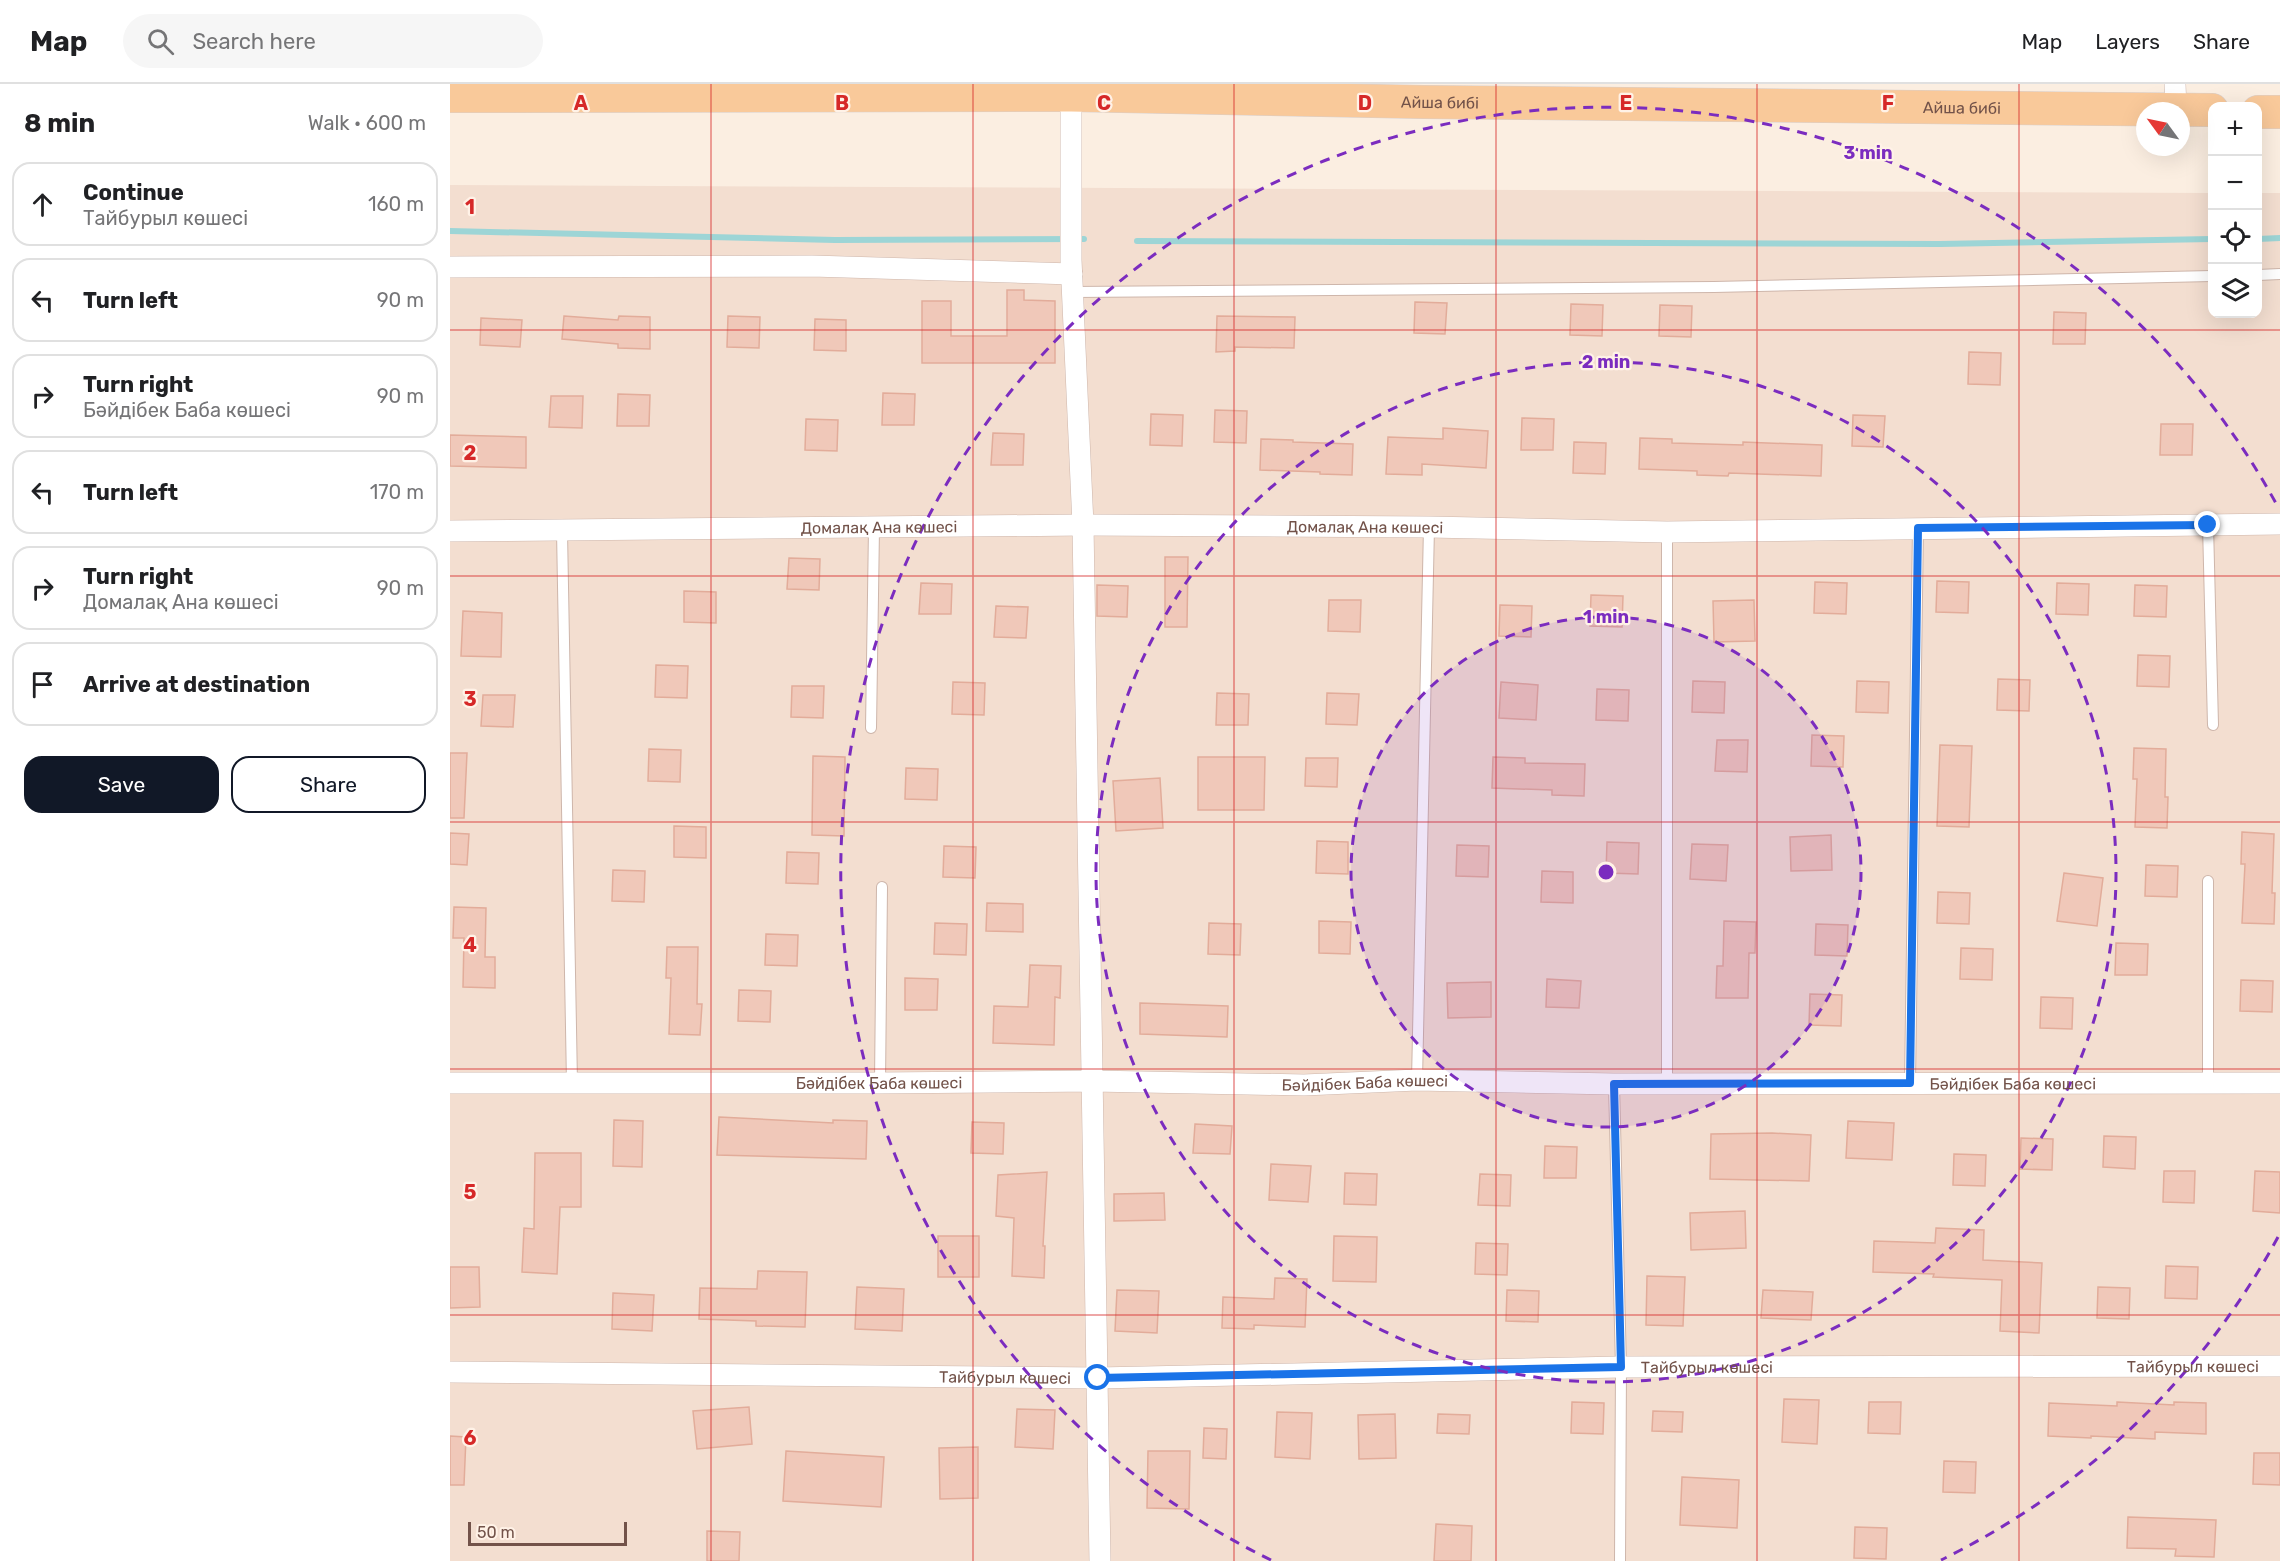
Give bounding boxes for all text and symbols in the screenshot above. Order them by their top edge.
search box [123,14,543,68]
text: Map [30,25,87,58]
icon: search [144,25,177,58]
text: Search here [192,28,316,55]
text: Map [2021,29,2062,54]
text: Layers [2095,29,2160,54]
text: Share [2193,29,2250,54]
text: A [574,91,589,115]
text: B [835,91,849,115]
text: C [1097,91,1111,115]
text: D [1358,91,1372,115]
text: E [1620,91,1632,115]
text: F [1882,91,1894,115]
street label: Айша бибі [1401,92,1479,112]
street label: Айша бибі [1923,98,2001,117]
north arrow [2136,102,2190,156]
map controls [2208,102,2262,318]
button: + [2208,102,2262,156]
text: 8 min [24,108,95,139]
text: Walk · 600 m [308,111,426,135]
text: 3 min [1844,142,1892,164]
button: − [2208,156,2262,210]
text: Continue [83,179,184,206]
icon: ahead [26,188,59,221]
text: 160 m [368,192,424,216]
text: 1 [465,195,475,219]
text: Тайбурыл көшесі [83,206,248,230]
button: locate [2208,210,2262,264]
button: layers [2208,264,2262,318]
icon: left [26,284,59,317]
text: Turn left [83,287,178,314]
text: 90 m [377,288,424,312]
text: 2 min [1582,351,1630,373]
text: Turn right [83,371,193,398]
icon: right [26,380,59,413]
text: 90 m [377,384,424,408]
text: Бәйдібек Баба көшесі [83,398,291,422]
text: 2 [464,441,477,465]
icon: left [26,476,59,509]
text: Turn left [83,479,178,506]
text: 170 m [370,480,424,504]
route end [2194,511,2220,537]
street label: Домалақ Ана көшесі [801,517,957,537]
street label: Домалақ Ана көшесі [1287,517,1443,537]
text: Turn right [83,563,193,590]
icon: right [26,572,59,605]
text: 90 m [377,576,424,600]
text: Домалақ Ана көшесі [83,590,279,614]
text: 1 min [1583,606,1629,628]
icon: arrive [26,668,59,701]
text: Arrive at destination [83,671,310,698]
text: 3 [463,687,477,711]
button: Save [24,756,219,813]
button: Share [231,756,426,813]
centre of rings [1596,862,1616,882]
text: 4 [463,933,477,957]
street label: Бәйдібек Баба көшесі [1282,1070,1448,1095]
street label: Бәйдібек Баба көшесі [796,1073,962,1093]
street label: Бәйдібек Баба көшесі [1930,1074,2096,1093]
text: 5 [464,1180,477,1204]
street label: Тайбурыл көшесі [1641,1357,1773,1376]
street label: Тайбурыл көшесі [2127,1357,2259,1376]
route start [1084,1364,1110,1390]
street label: Тайбурыл көшесі [939,1367,1071,1387]
text: 6 [463,1426,477,1450]
scale bar [468,1519,627,1546]
text: 50 m [477,1523,515,1542]

